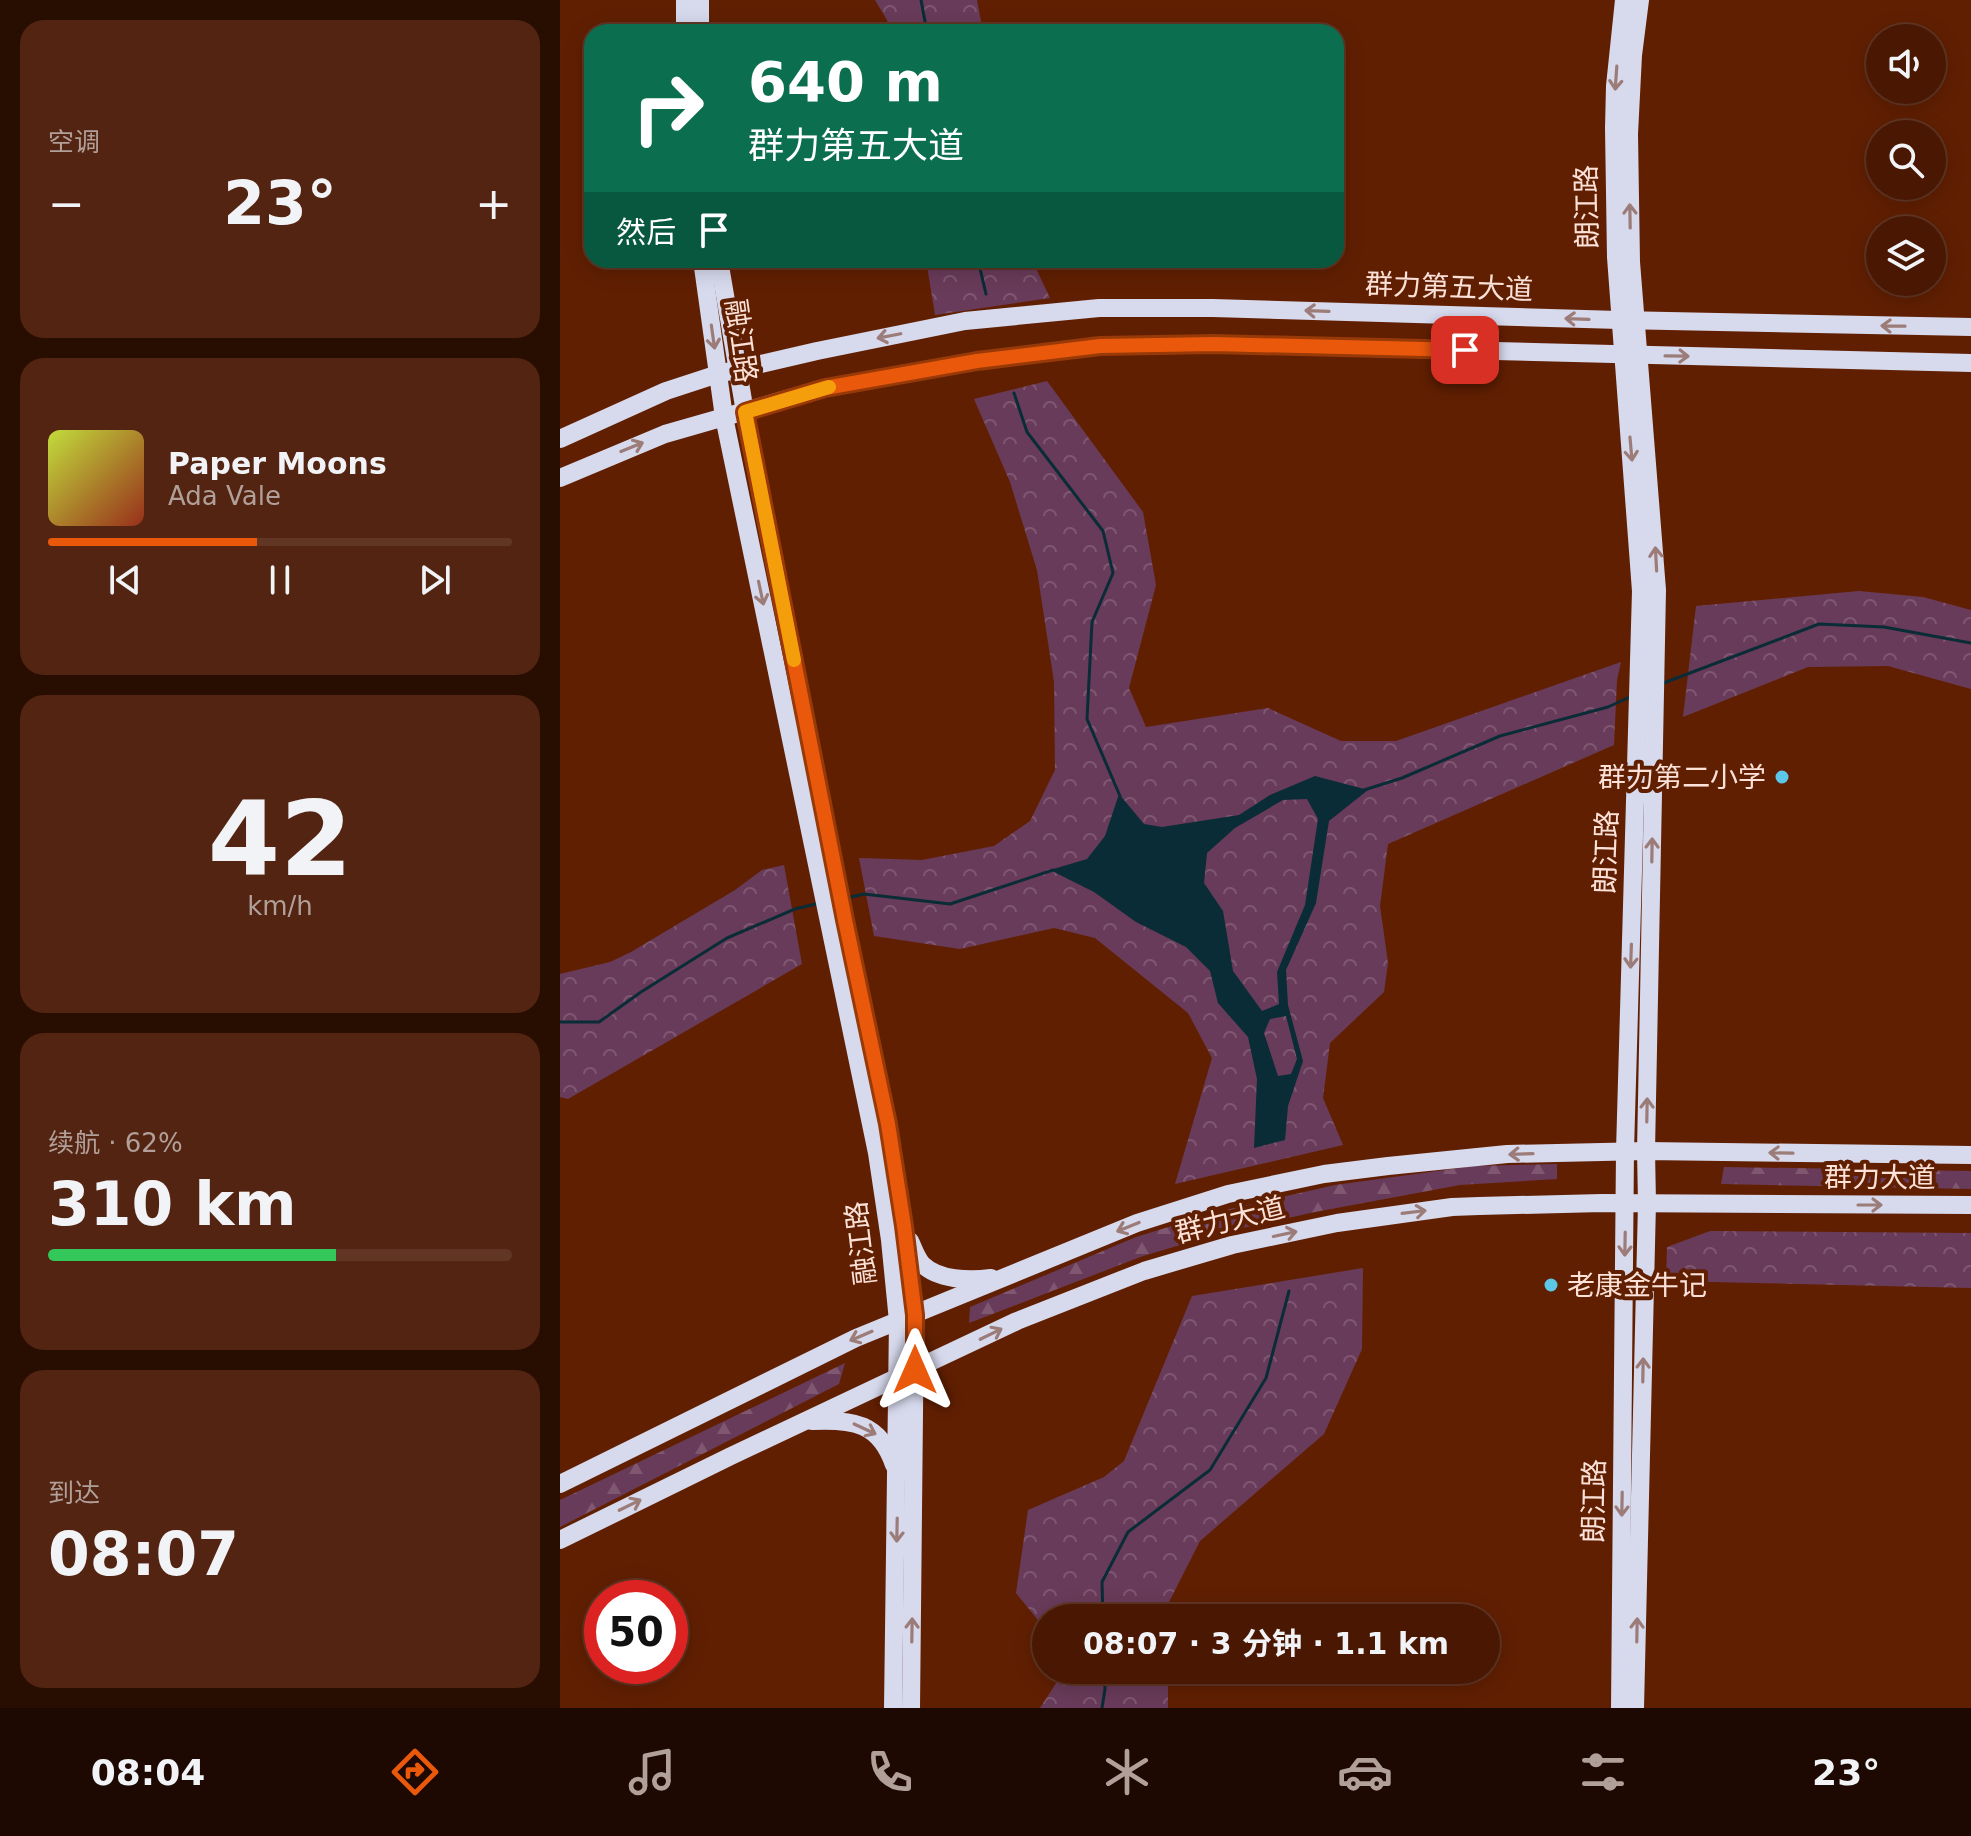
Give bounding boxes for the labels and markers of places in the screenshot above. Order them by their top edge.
pin [1431,316,1499,384]
place label: 群力第二小学 [1598,761,1766,794]
marker: 群力第二小学 [1773,768,1791,786]
place label: 老康金牛记 [1567,1269,1707,1302]
marker: 老康金牛记 [1542,1276,1560,1294]

